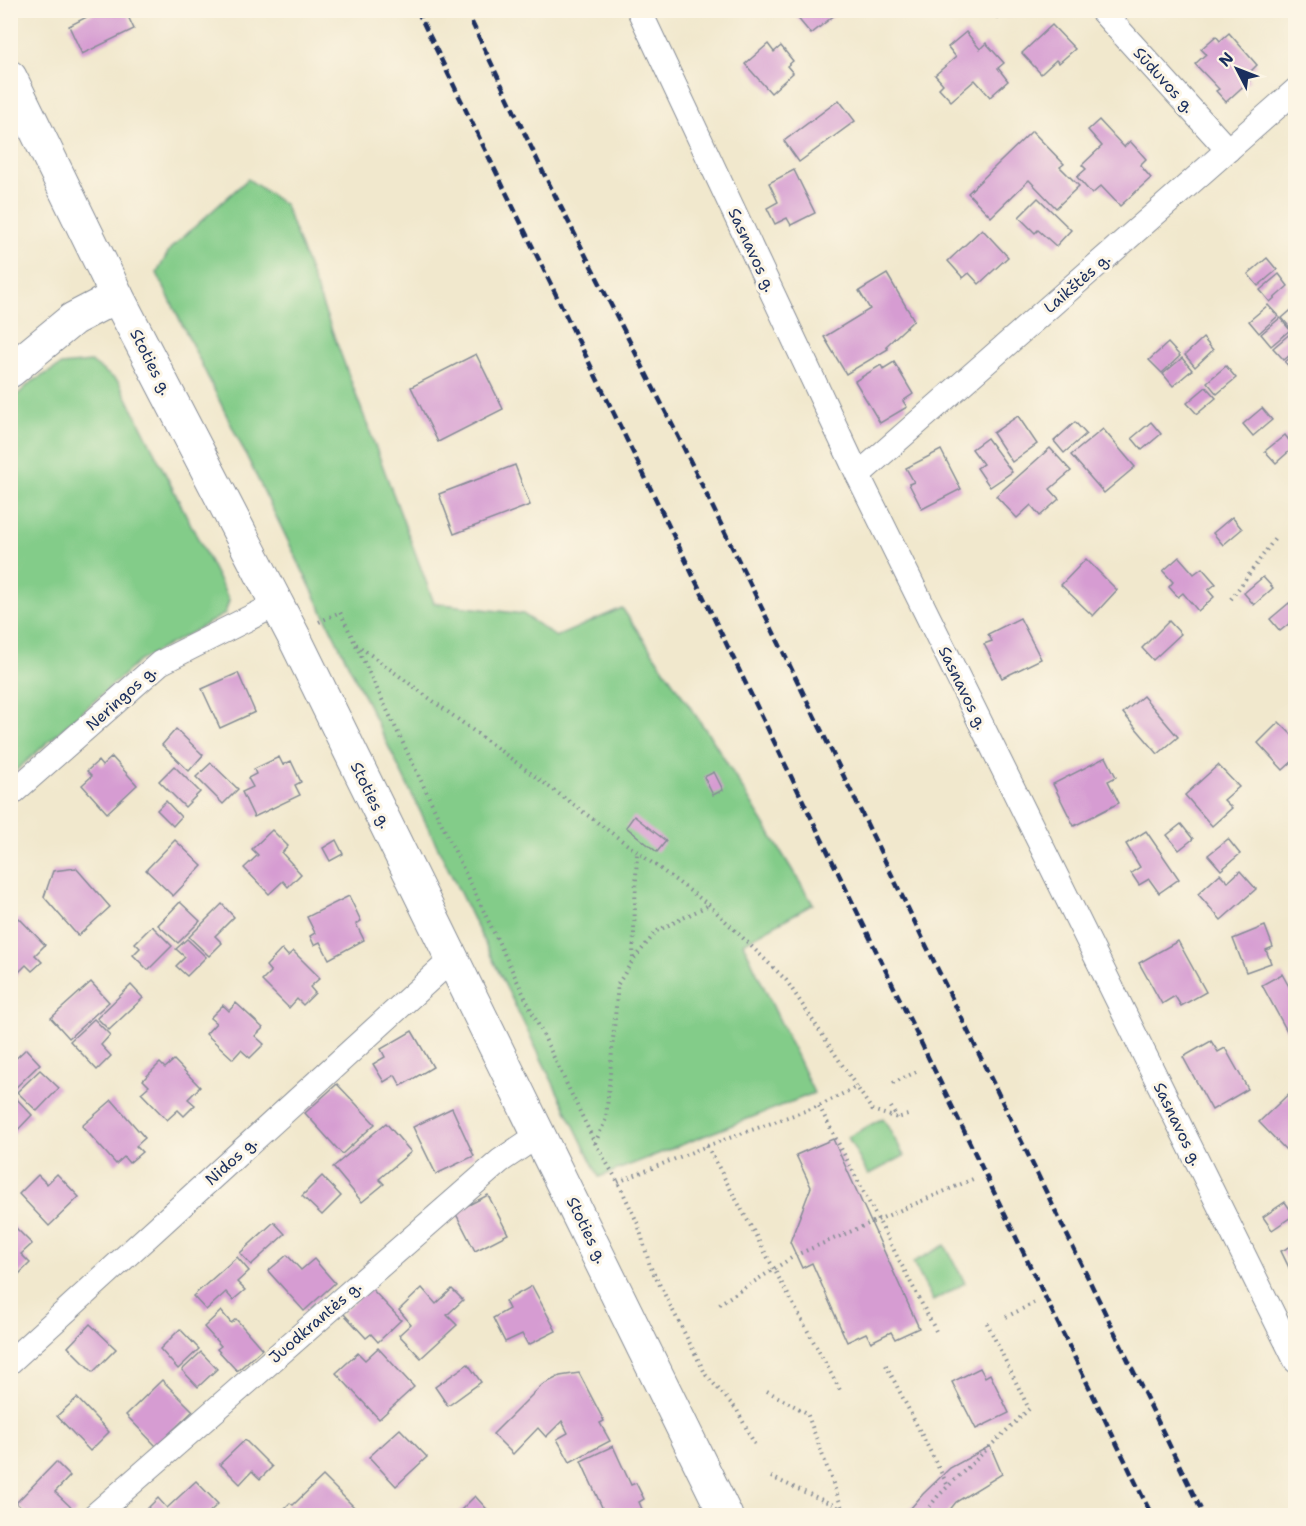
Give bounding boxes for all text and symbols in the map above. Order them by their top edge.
north arrow [1207,39,1267,99]
street label: Sūduvos g. [1129,42,1199,118]
text: N [1214,48,1238,71]
street label: Sasnavos g. [723,205,781,295]
street label: Laikštės g. [1039,248,1115,318]
street label: Stoties g. [125,325,177,399]
street label: Sasnavos g. [934,643,992,733]
street label: Neringos g. [81,661,161,735]
street label: Stoties g. [346,758,396,832]
street label: Sasnavos g. [1149,1079,1207,1169]
street label: Nidos g. [201,1132,261,1190]
street label: Stoties g. [562,1193,612,1267]
street label: Juodkrantės g. [264,1276,366,1368]

